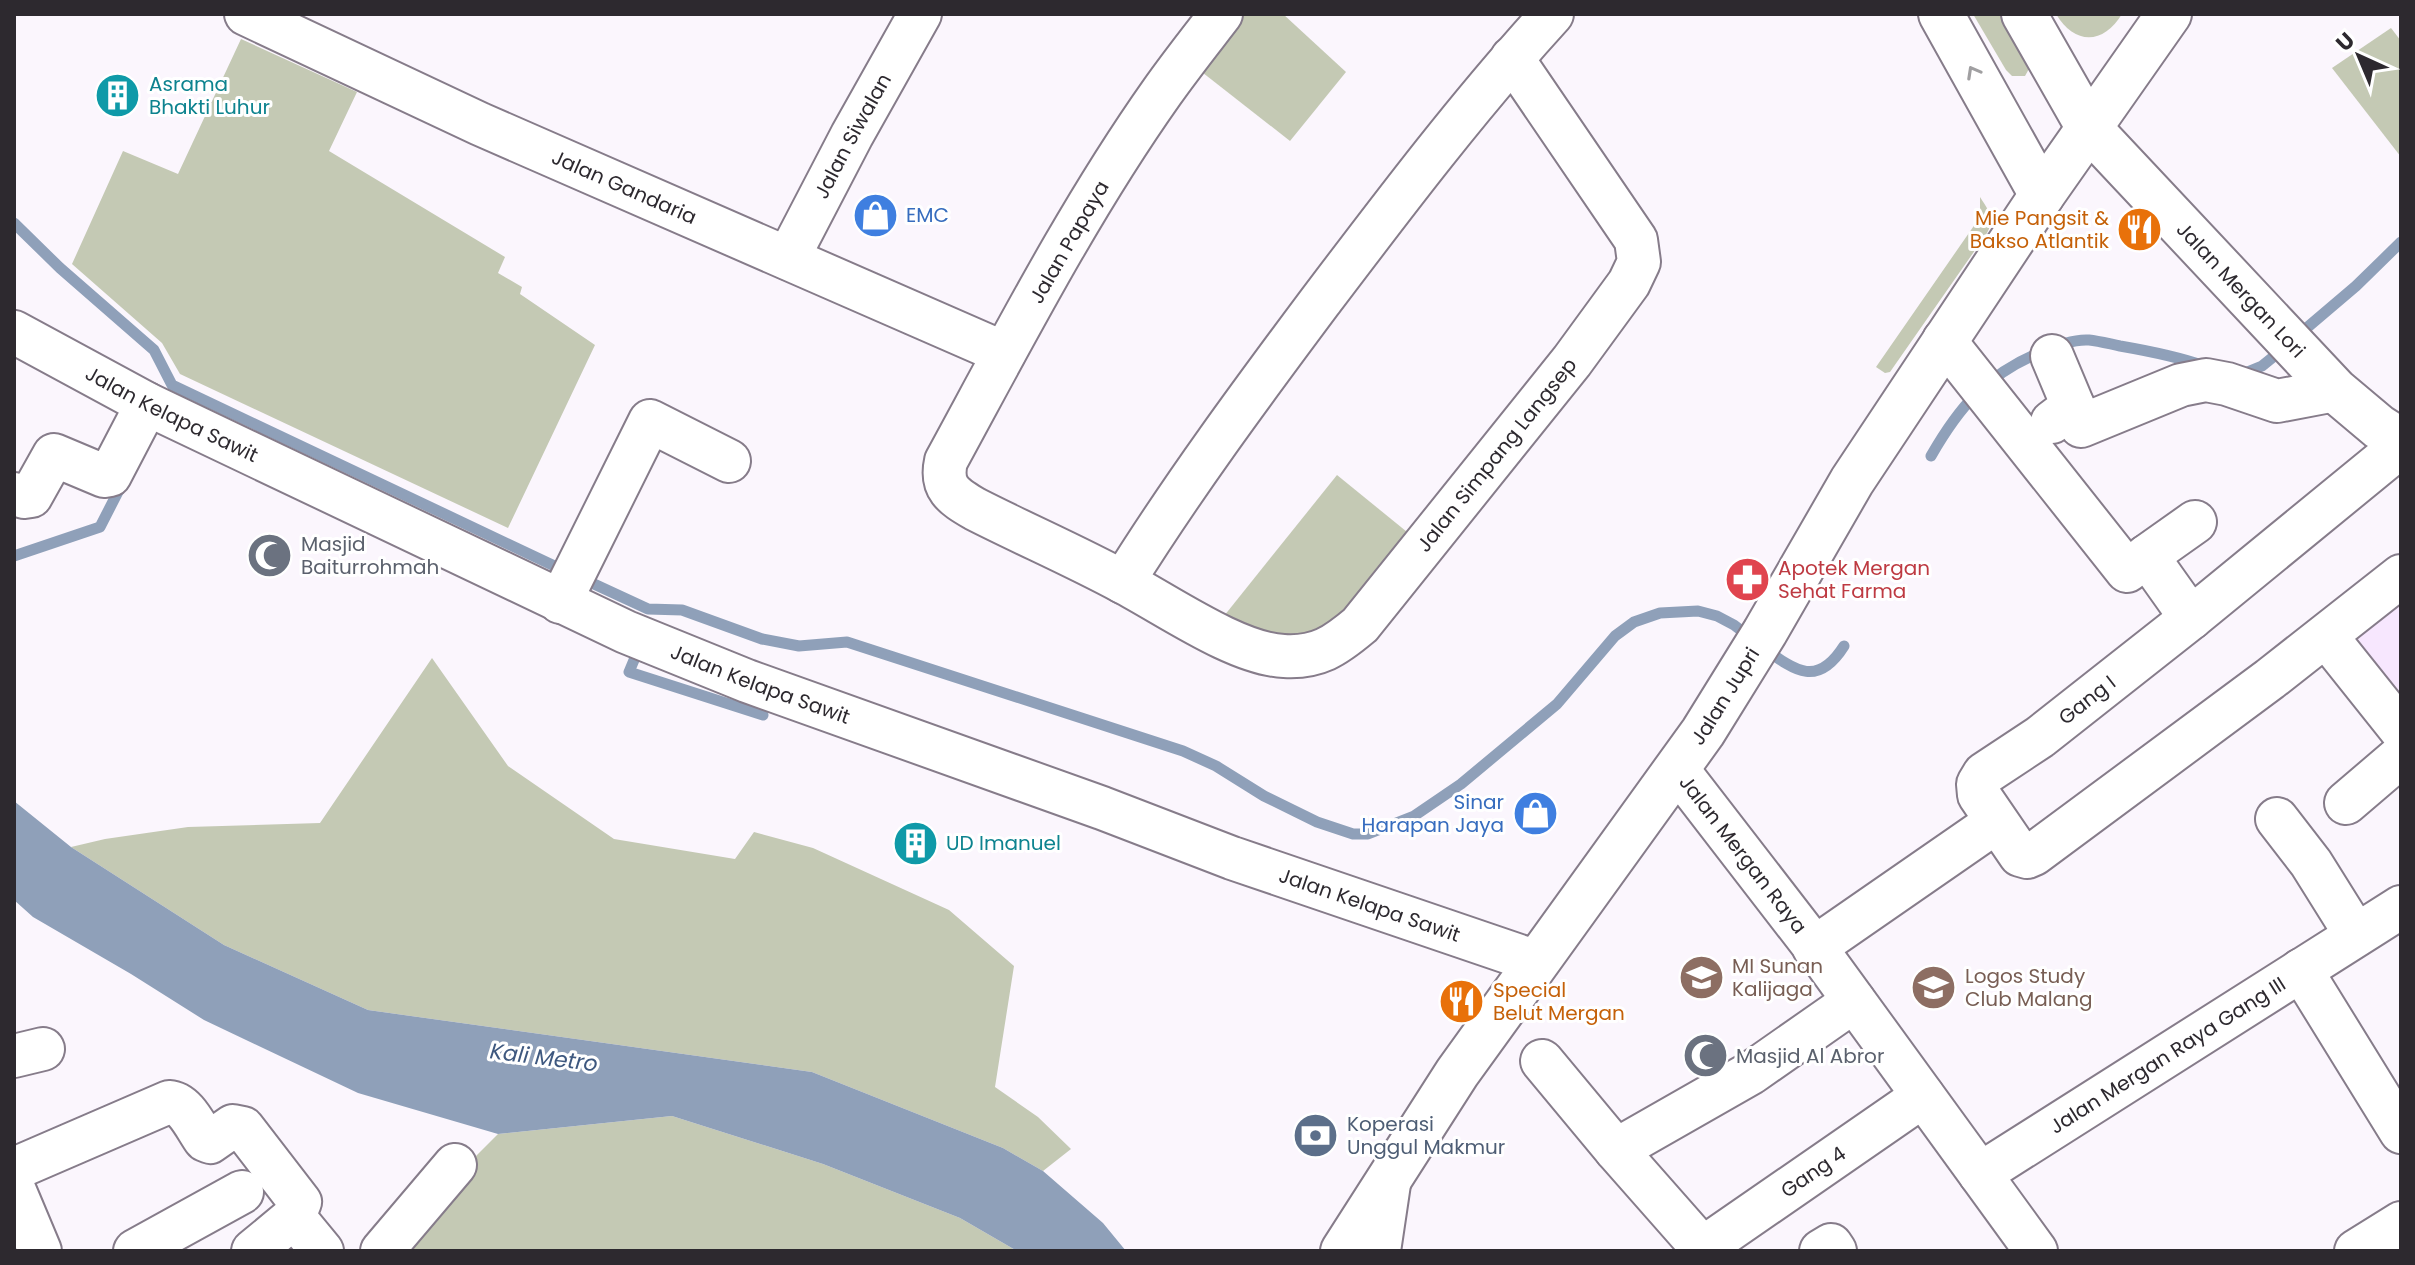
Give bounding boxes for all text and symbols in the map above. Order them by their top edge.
north arrow [2319,16,2399,96]
text: U [2329,25,2362,59]
one-way arrow [1968,66,1983,81]
street label: Jalan Siwalan [807,68,898,204]
place label: Asrama Bhakti Luhur [149,70,270,121]
building icon: Asrama Bhakti Luhur [94,71,142,119]
street label: Jalan Gandaria [547,143,701,231]
street label: Jalan Papaya [1022,175,1116,309]
shop icon: EMC [851,191,899,239]
place label: EMC [906,201,949,229]
place label: Mie Pangsit & Bakso Atlantik [1970,204,2110,255]
restaurant icon: Mie Pangsit & Bakso Atlantik [2116,206,2164,254]
street label: Jalan Mergan Lori [2170,216,2312,364]
street label: Jalan Simpang Langsep [1410,352,1583,558]
street label: Jalan Kelapa Sawit [80,359,263,469]
place label: Masjid Baiturrohmah [301,530,439,581]
mosque icon: Masjid Baiturrohmah [246,531,294,579]
place label: Apotek Mergan Sehat Farma [1778,554,1930,605]
pharmacy icon: Apotek Mergan Sehat Farma [1723,555,1771,603]
street label: Jalan Kelapa Sawit [666,638,854,731]
street label: Jalan Jupri [1684,642,1766,751]
street label: Gang I [2053,669,2121,731]
street label: Jalan Mergan Raya [1673,769,1813,940]
place label: Sinar Harapan Jaya [1362,788,1504,839]
shop icon: Sinar Harapan Jaya [1511,790,1559,838]
building icon: UD Imanuel [891,819,939,867]
place label: UD Imanuel [946,829,1061,857]
street label: Jalan Kelapa Sawit [1275,861,1464,949]
place label: MI Sunan Kalijaga [1732,952,1823,1003]
school or university icon: MI Sunan Kalijaga [1677,953,1725,1001]
place label: Logos Study Club Malang [1965,962,2093,1013]
school or university icon: Logos Study Club Malang [1910,964,1958,1012]
street label: Jalan Mergan Raya Gang III [2044,970,2291,1140]
place label: Special Belut Mergan [1493,976,1625,1027]
restaurant icon: Special Belut Mergan [1438,977,1486,1025]
mosque icon: Masjid Al Abror [1681,1032,1729,1080]
water label: Kali Metro [488,1036,600,1079]
place label: Masjid Al Abror [1736,1042,1884,1070]
place label: Koperasi Unggul Makmur [1347,1110,1505,1161]
bank icon: Koperasi Unggul Makmur [1292,1112,1340,1160]
street label: Gang 4 [1775,1139,1851,1204]

